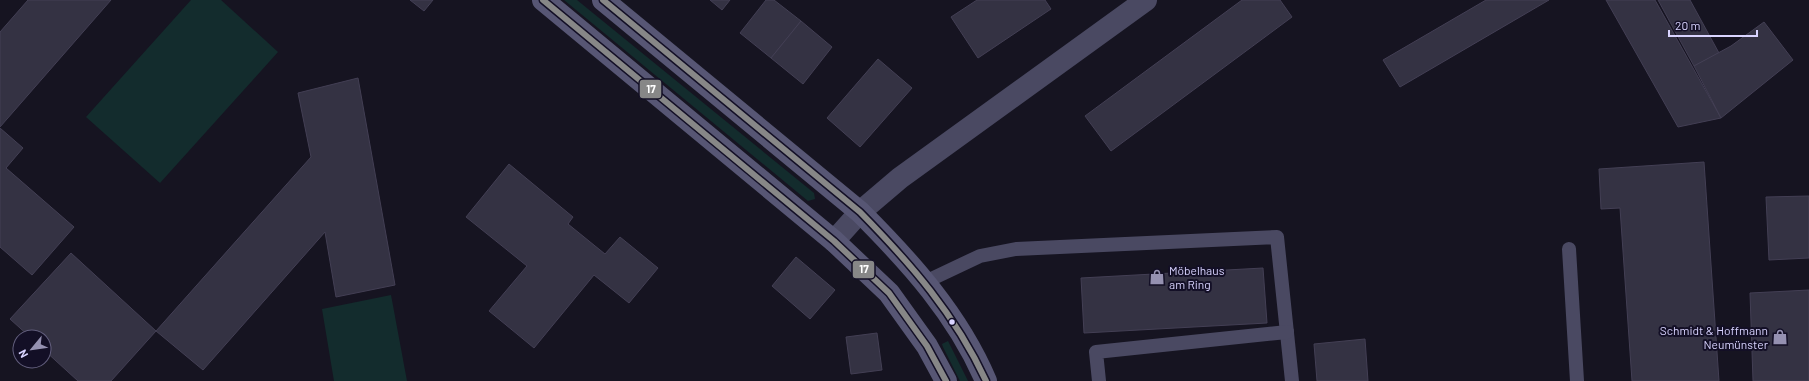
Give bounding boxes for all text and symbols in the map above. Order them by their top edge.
scale bar [1669,12,1757,38]
text: 20 m [1675,18,1701,32]
line badge: 17 [639,79,662,99]
text: 17 [646,82,656,95]
line badge: 17 [852,260,875,279]
text: 17 [859,262,869,275]
place label: Möbelhaus am Ring [1169,263,1225,291]
shop icon: Möbelhaus am Ring [1148,268,1166,286]
unlabelled marker [947,317,957,327]
place label: Schmidt & Hoffmann Neumünster [1660,323,1769,351]
shop icon: Schmidt & Hoffmann Neumünster [1771,328,1789,346]
north arrow [12,329,52,369]
text: N [15,348,30,360]

